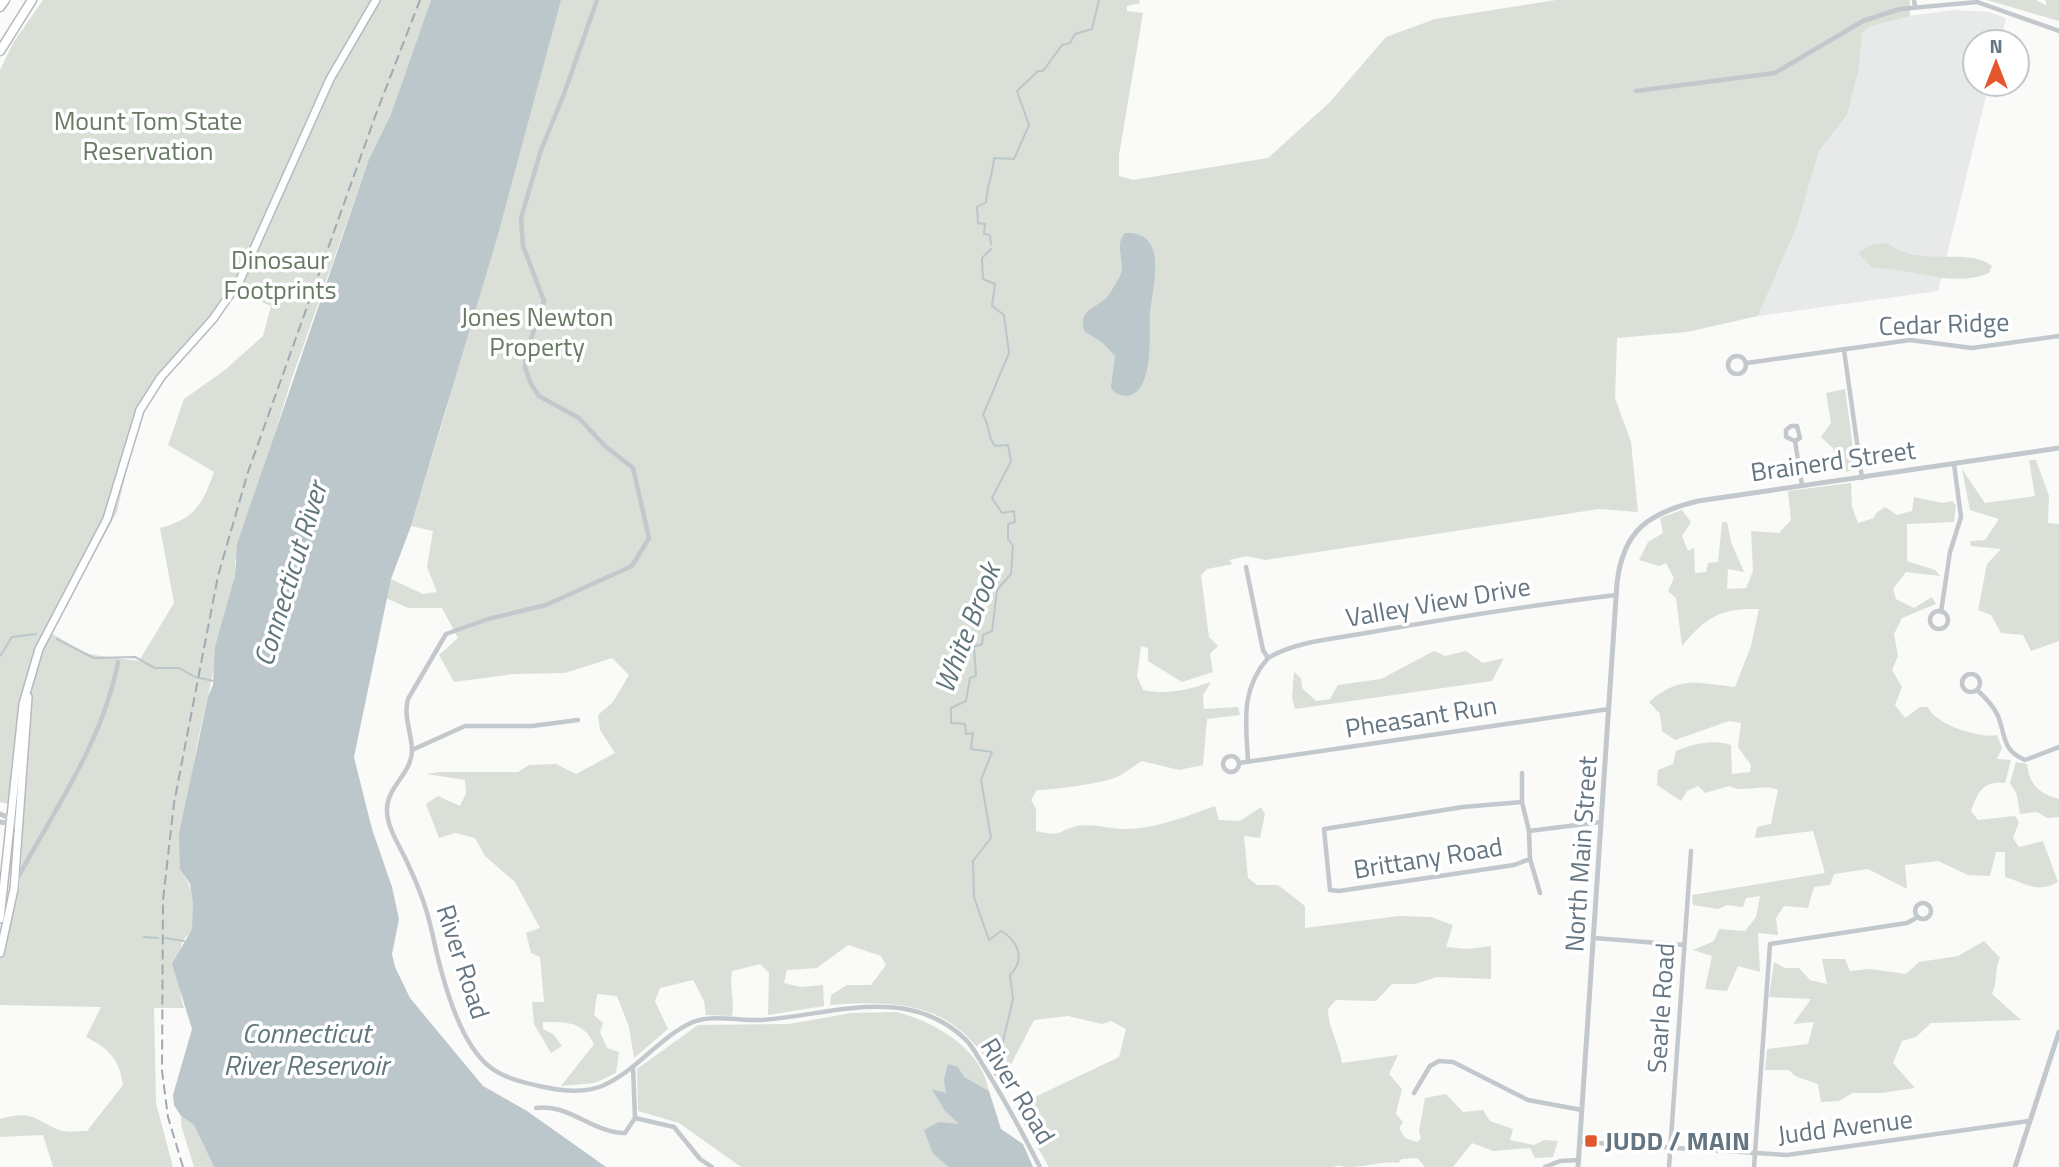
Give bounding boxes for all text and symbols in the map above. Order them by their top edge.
north arrow [1961,28,2031,98]
text: N [1989,31,2003,60]
park label: Mount Tom State Reservation [54,101,242,170]
park label: Dinosaur Footprints [223,240,337,309]
park label: Jones Newton Property [460,297,614,366]
street label: Cedar Ridge [1878,302,2010,345]
street label: Brainerd Street [1748,430,1918,491]
water label: Connecticut River [241,473,339,671]
water label: White Brook [922,553,1012,699]
street label: Valley View Drive [1343,566,1533,637]
street label: Pheasant Run [1342,685,1500,748]
street label: North Main Street [1554,755,1607,953]
street label: Brittany Road [1351,826,1505,889]
street label: River Road [427,900,500,1024]
street label: Searle Road [1637,942,1685,1074]
water label: Connecticut River Reservoir [223,1011,392,1086]
street label: River Road [971,1030,1066,1151]
street label: Judd Avenue [1775,1099,1915,1154]
place label: JUDD / MAIN [1605,1121,1750,1160]
marker: JUDD / MAIN [1583,1133,1599,1149]

